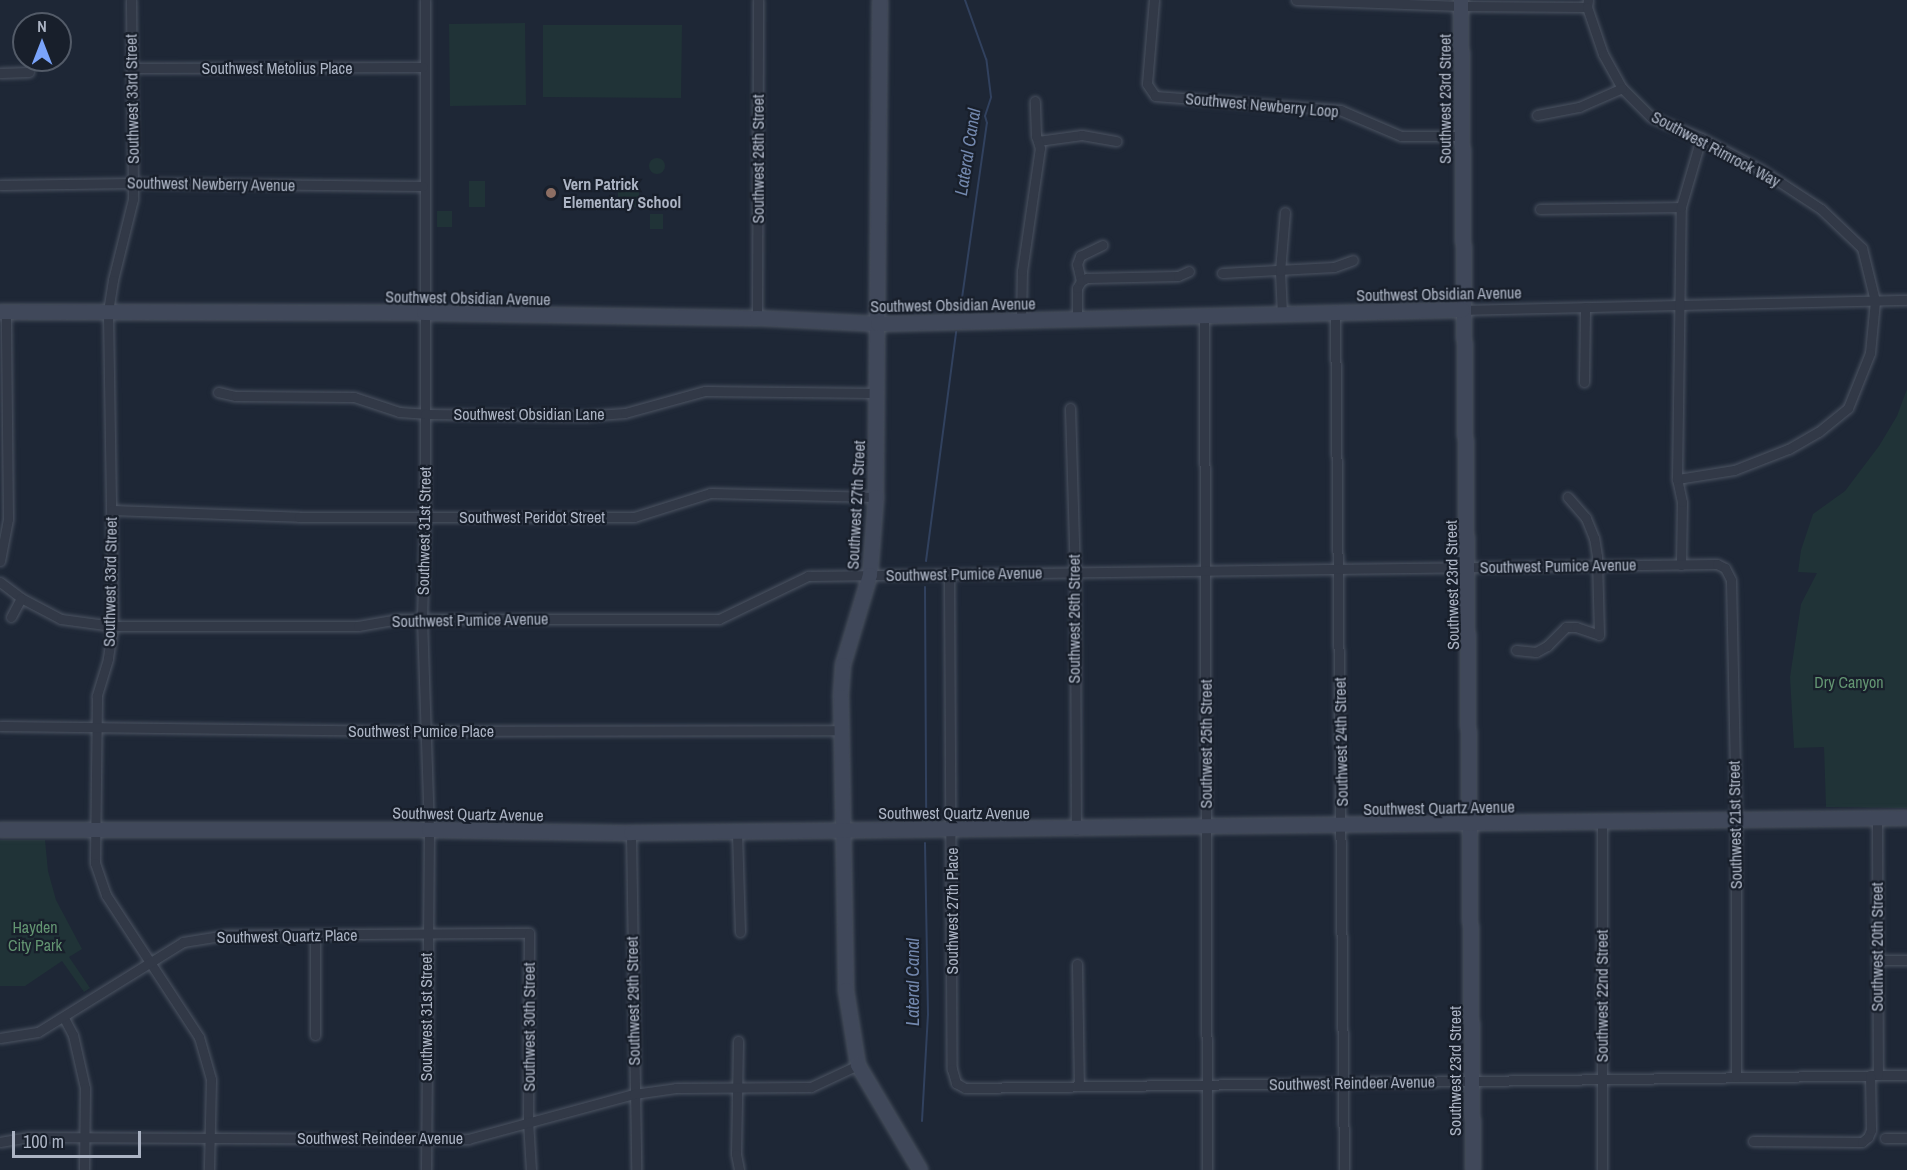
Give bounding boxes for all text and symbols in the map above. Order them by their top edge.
north arrow [12,12,72,72]
text: N [37,15,47,37]
street label: Southwest 33rd Street [121,34,143,164]
street label: Southwest 23rd Street [1435,34,1455,164]
street label: Southwest Metolius Place [202,58,352,78]
street label: Southwest Newberry Loop [1185,89,1339,121]
street label: Southwest 28th Street [748,94,768,224]
water label: Lateral Canal [950,107,986,197]
street label: Southwest Rimrock Way [1648,107,1784,191]
street label: Southwest Newberry Avenue [126,173,296,195]
place label: Vern Patrick Elementary School [563,174,681,212]
marker: Vern Patrick Elementary School [544,186,558,200]
street label: Southwest Obsidian Avenue [1356,283,1522,305]
street label: Southwest Obsidian Avenue [385,287,551,309]
street label: Southwest Obsidian Avenue [870,294,1036,316]
street label: Southwest Obsidian Lane [454,404,604,424]
street label: Southwest 27th Street [843,440,869,570]
street label: Southwest 31st Street [413,467,435,595]
street label: Southwest Peridot Street [459,507,605,527]
street label: Southwest 33rd Street [99,517,121,647]
street label: Southwest 23rd Street [1441,520,1463,650]
street label: Southwest 26th Street [1064,554,1084,684]
street label: Southwest Pumice Avenue [1479,555,1637,577]
street label: Southwest Pumice Avenue [885,563,1043,585]
street label: Southwest Pumice Avenue [391,609,549,631]
park label: Dry Canyon [1814,672,1884,692]
street label: Southwest 24th Street [1330,677,1352,807]
street label: Southwest 25th Street [1196,679,1216,809]
street label: Southwest Pumice Place [348,721,494,741]
street label: Southwest 21st Street [1724,761,1746,889]
street label: Southwest Quartz Avenue [1363,797,1515,819]
street label: Southwest Quartz Avenue [392,803,544,825]
street label: Southwest Quartz Avenue [878,803,1030,823]
street label: Southwest 27th Place [942,848,962,974]
street label: Southwest 20th Street [1867,882,1887,1012]
park label: Hayden City Park [8,917,62,955]
street label: Southwest Quartz Place [216,925,358,947]
street label: Southwest 22nd Street [1592,930,1612,1062]
street label: Southwest 29th Street [622,936,644,1066]
water label: Lateral Canal [902,938,924,1026]
street label: Southwest 31st Street [416,953,436,1081]
street label: Southwest 30th Street [519,962,539,1092]
street label: Southwest 23rd Street [1445,1006,1465,1136]
street label: Southwest Reindeer Avenue [1268,1072,1436,1094]
scale bar [15,1119,144,1157]
street label: Southwest Reindeer Avenue [297,1128,463,1148]
text: 100 m [23,1129,64,1154]

